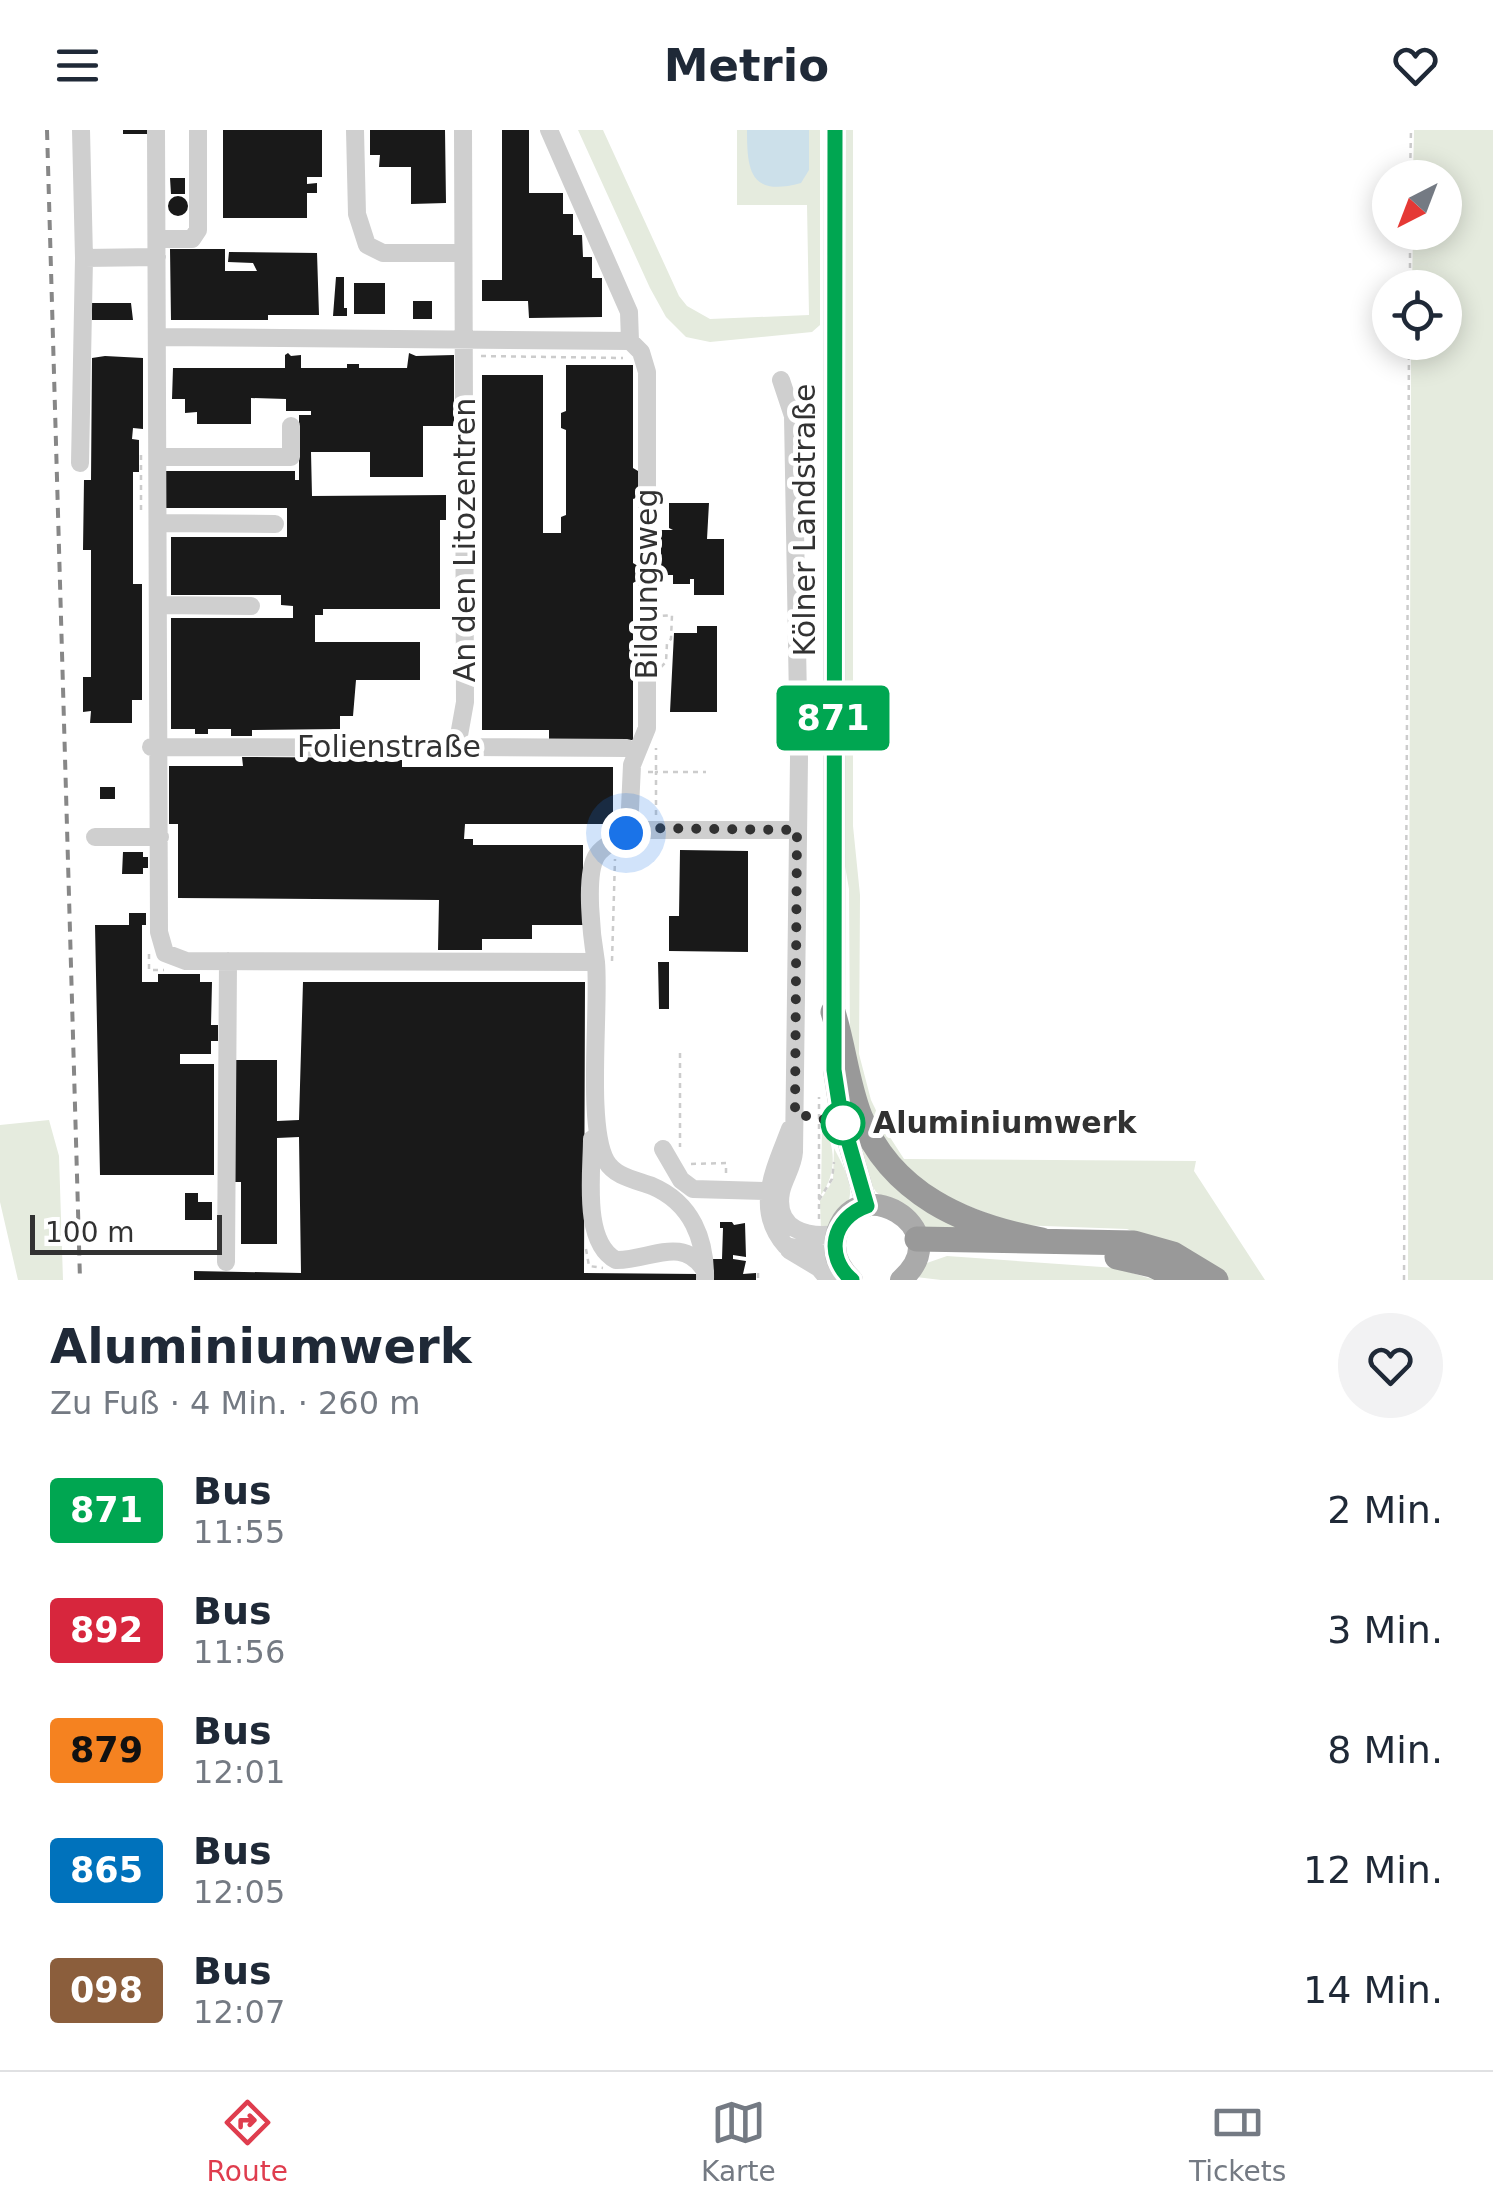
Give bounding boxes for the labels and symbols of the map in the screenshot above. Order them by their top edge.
north arrow [1372,160,1462,250]
street label: Kölner Landstraße [787,384,822,656]
street label: An den Litozentren [447,398,482,682]
street label: Bildungsweg [629,488,664,680]
line badge: 871 [776,686,890,750]
street label: Folienstraße [297,729,481,764]
your location [601,808,651,858]
marker: Aluminiumwerk [822,1102,864,1144]
place label: Aluminiumwerk [873,1105,1138,1140]
scale bar [30,1210,222,1254]

